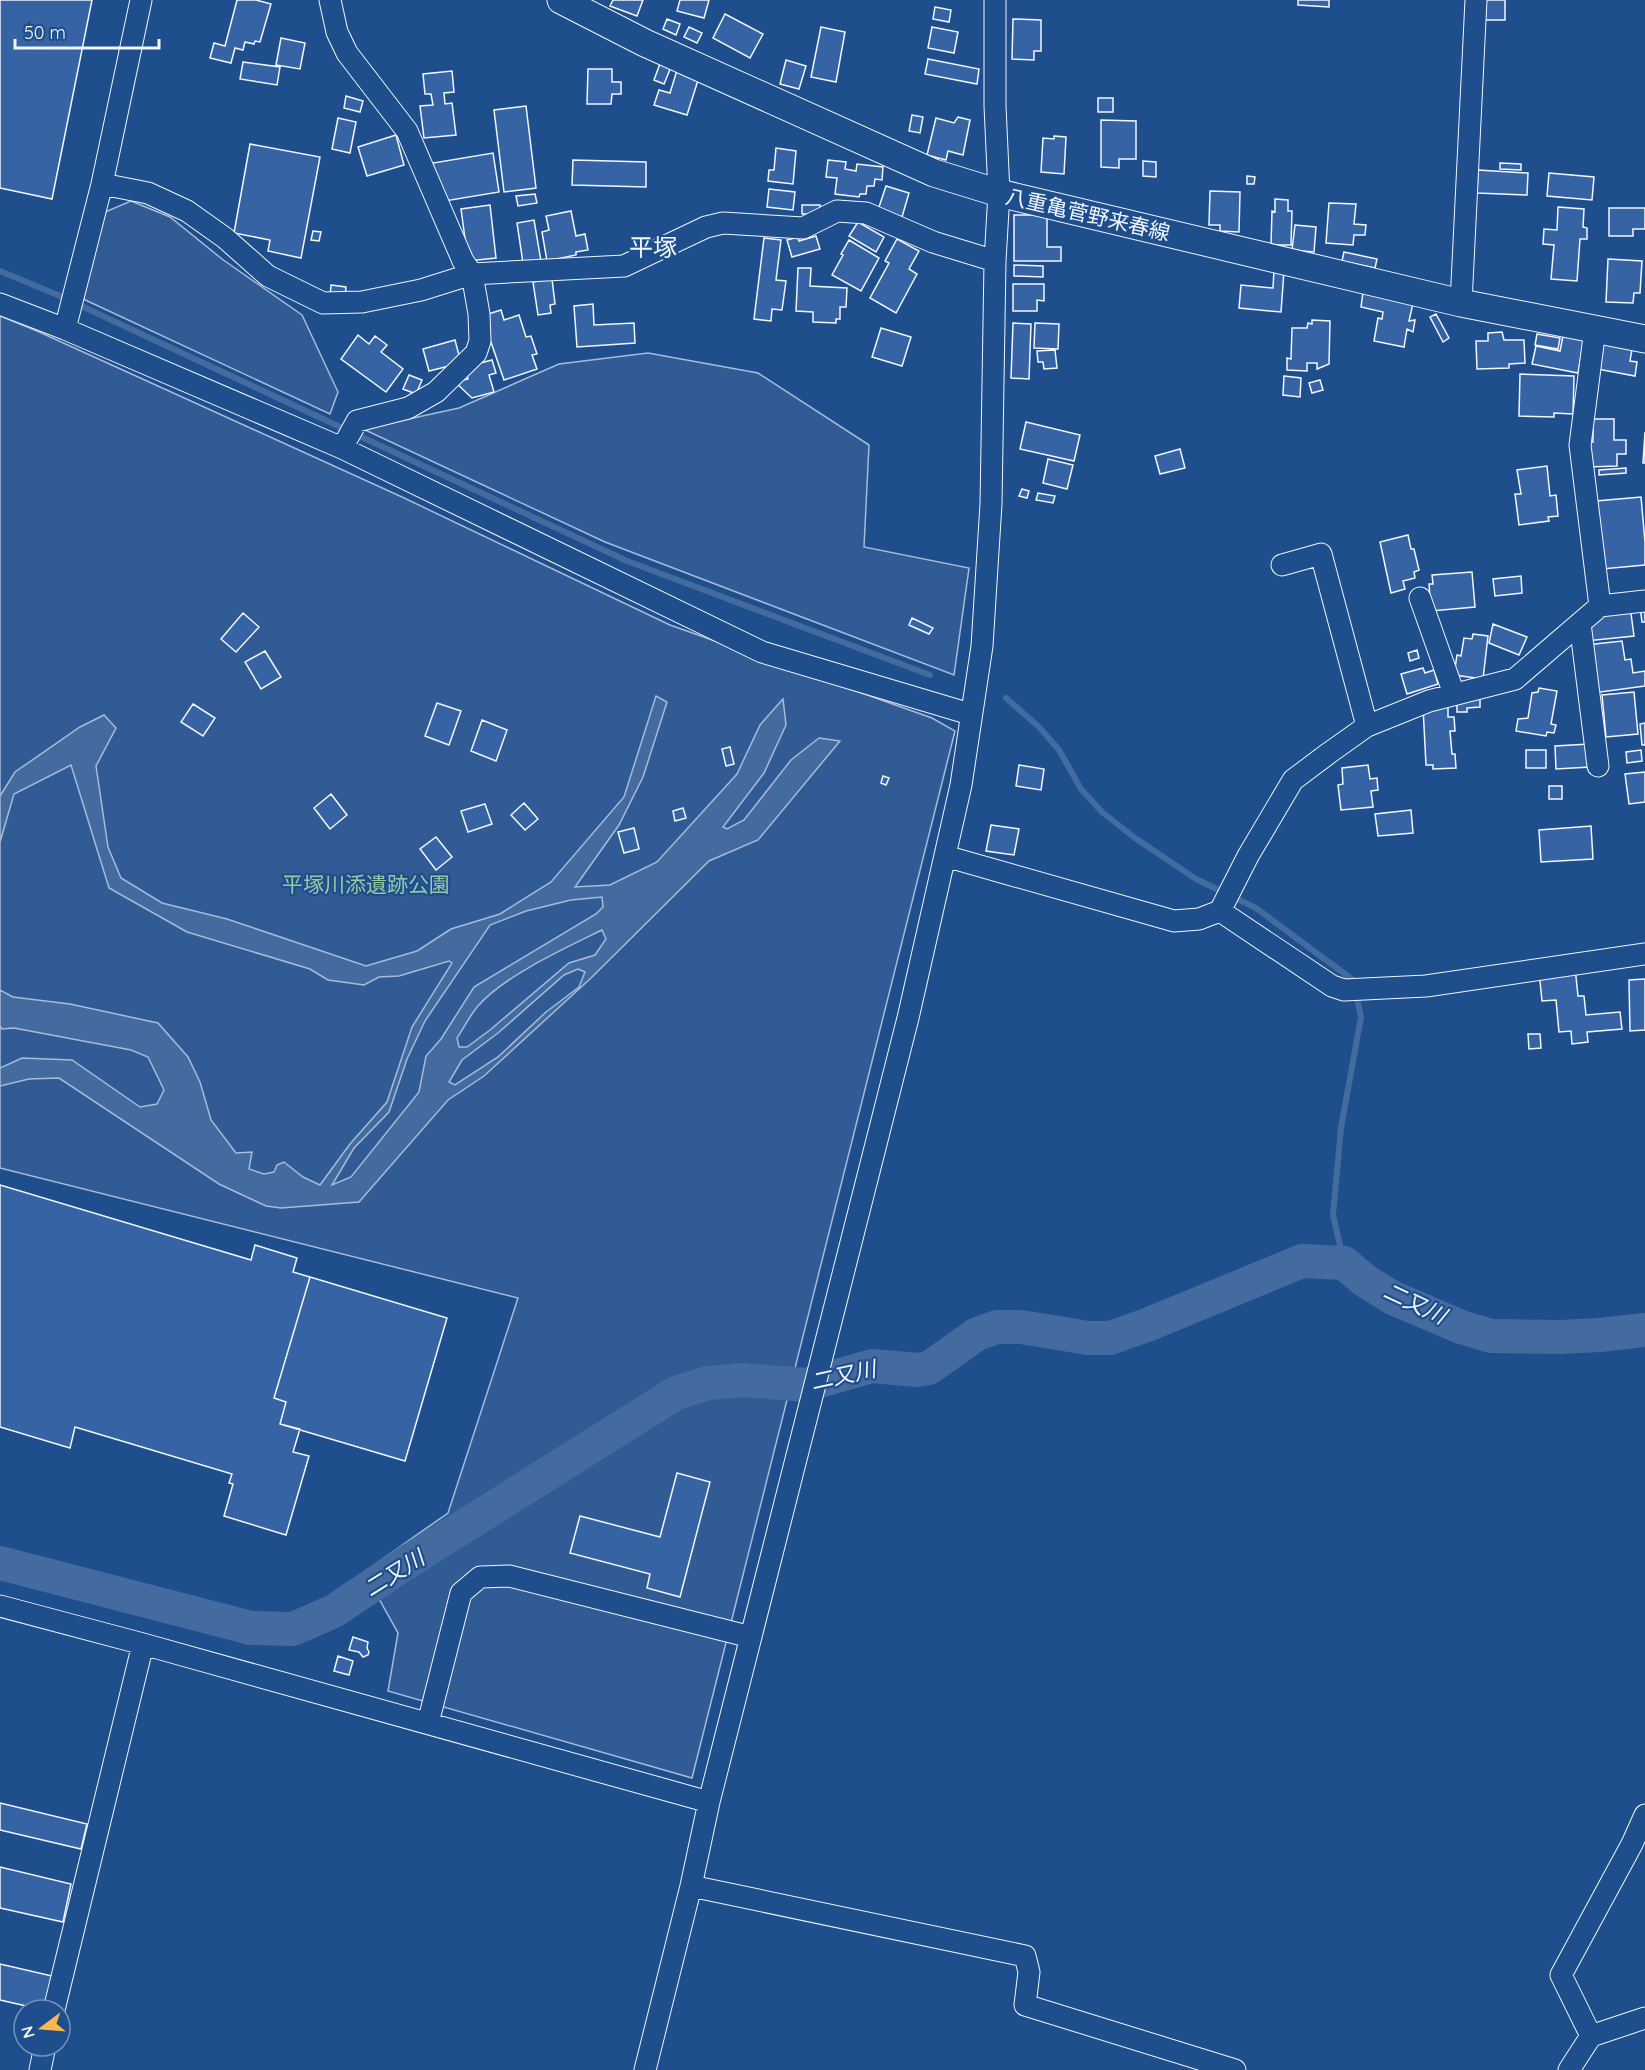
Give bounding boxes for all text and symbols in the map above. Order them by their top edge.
scale bar [15,12,159,50]
text: 50 m [24,21,66,44]
street label: 八重亀菅野来春線 [1003,182,1173,246]
district label: 平塚 [629,232,677,262]
park label: 平塚川添遺跡公園 [282,871,450,897]
water label: 二又川 [1379,1276,1453,1330]
water label: 二又川 [808,1354,880,1396]
water label: 二又川 [359,1543,431,1602]
north arrow [12,1998,72,2058]
text: N [16,2024,39,2041]

